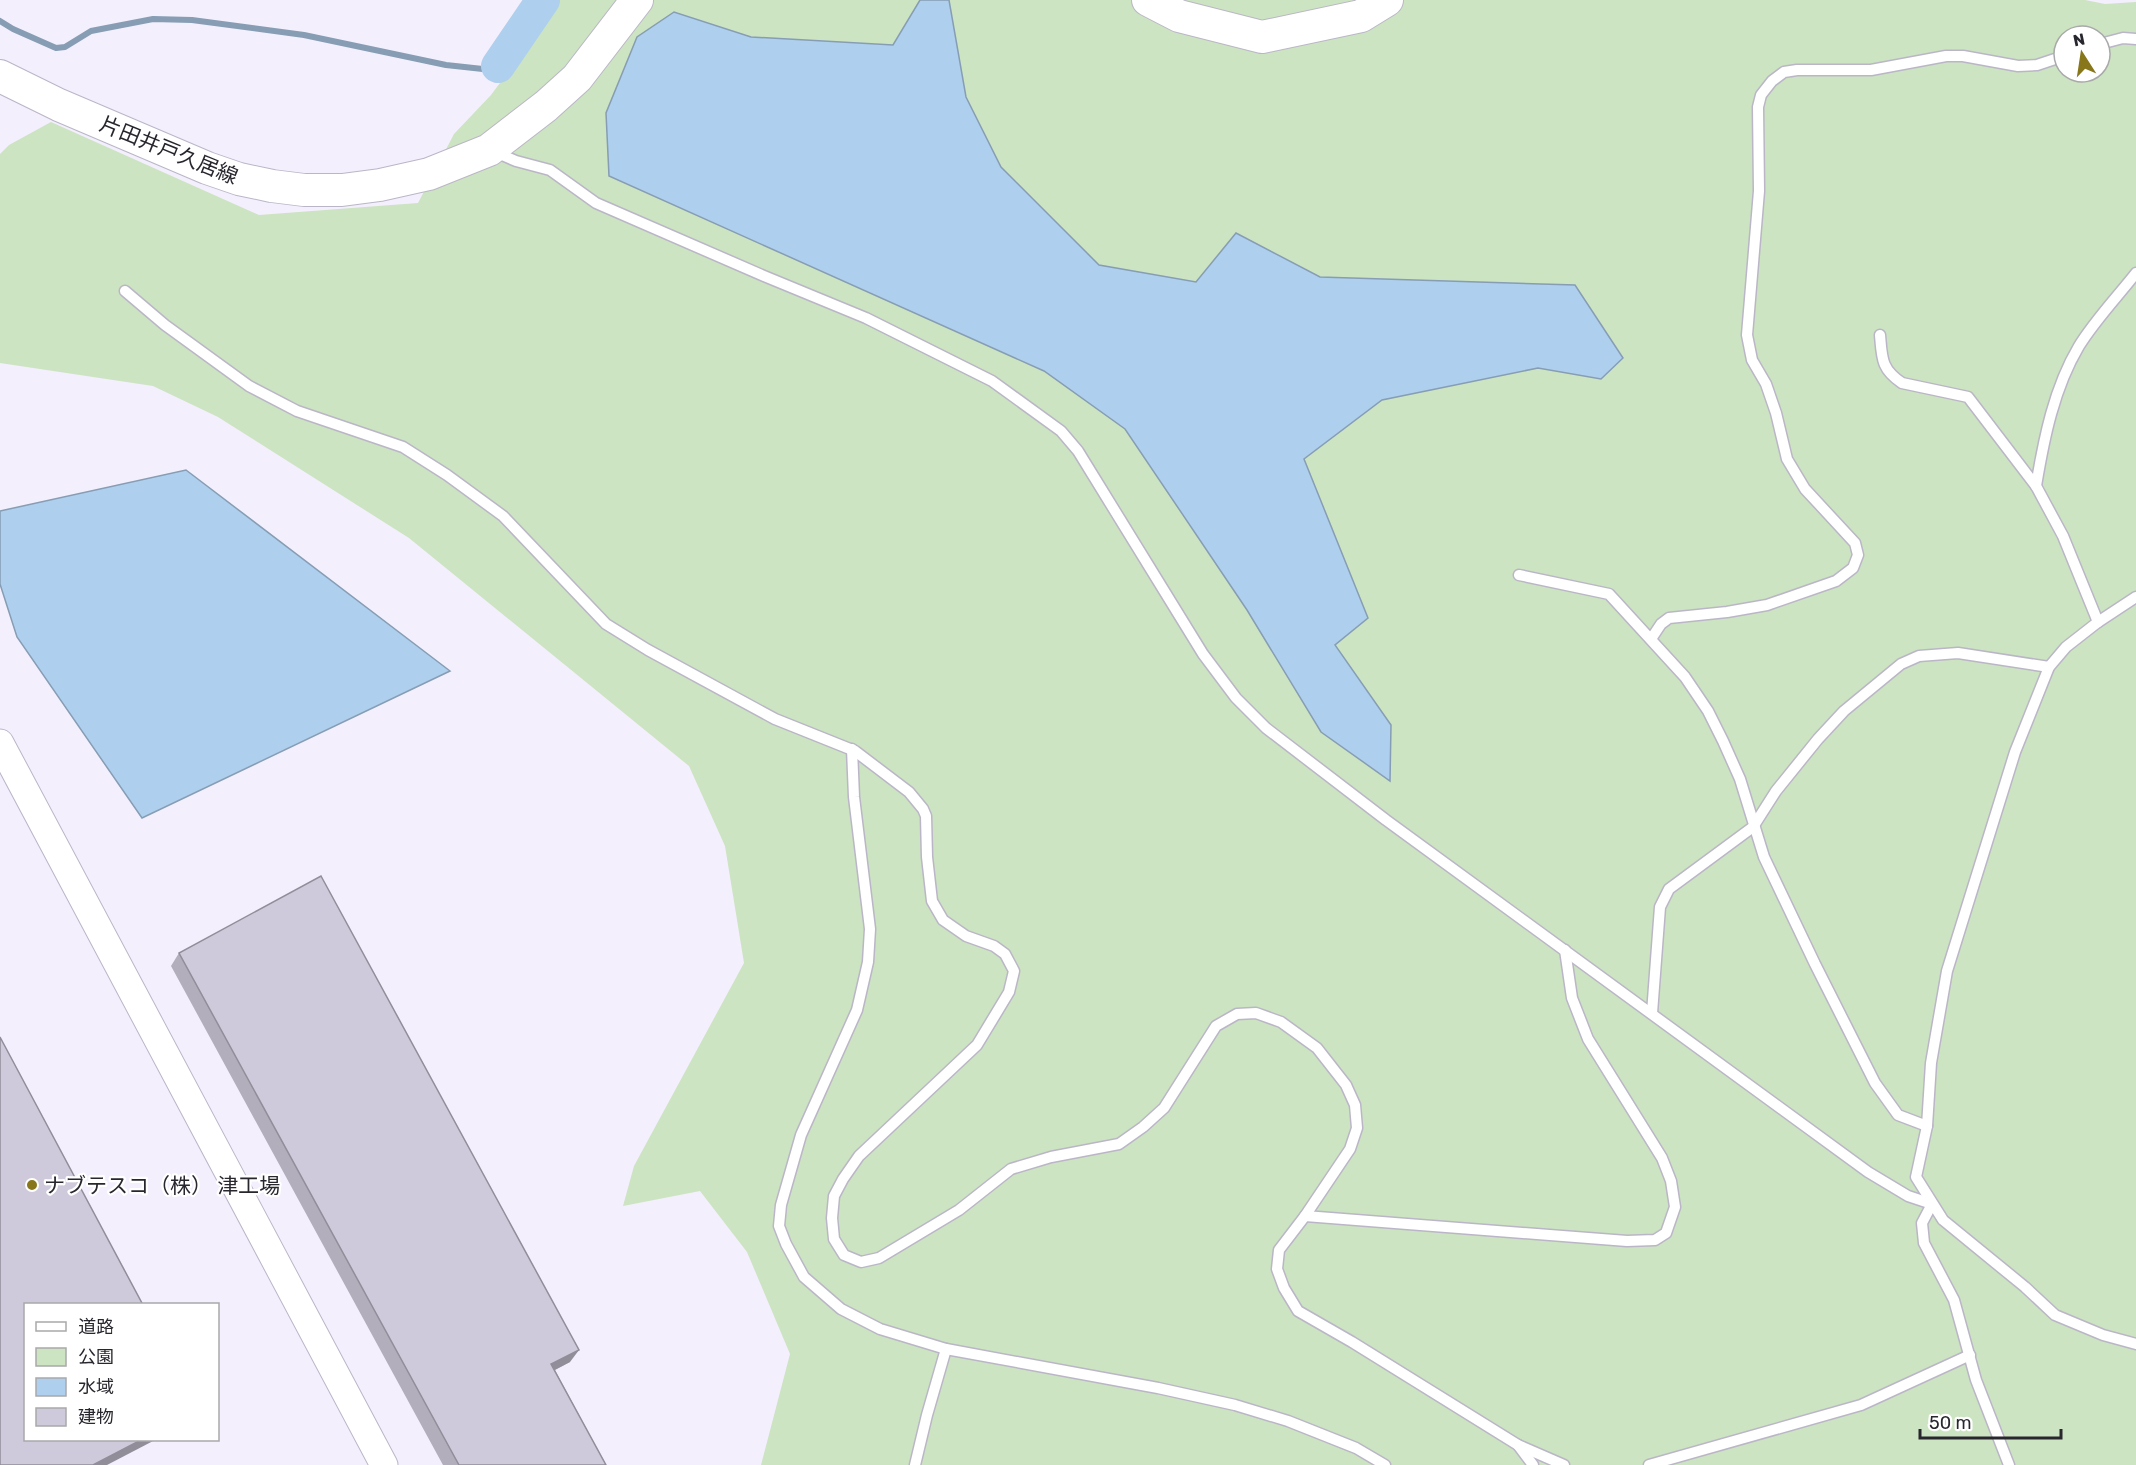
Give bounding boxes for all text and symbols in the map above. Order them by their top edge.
north arrow [2052,24,2112,84]
text: N [2071,29,2087,50]
street label: 片田井戸久居線 [96,111,242,189]
place label: ナブテスコ（株） 津工場 [44,1173,280,1198]
marker: ナブテスコ（株） 津工場 [25,1178,39,1192]
legend [24,1303,219,1441]
text: 道路 [78,1316,114,1338]
text: 公園 [78,1346,114,1368]
text: 水域 [78,1376,114,1398]
scale bar [1920,1402,2061,1440]
text: 建物 [78,1406,114,1428]
text: 50 m [1929,1412,1972,1434]

